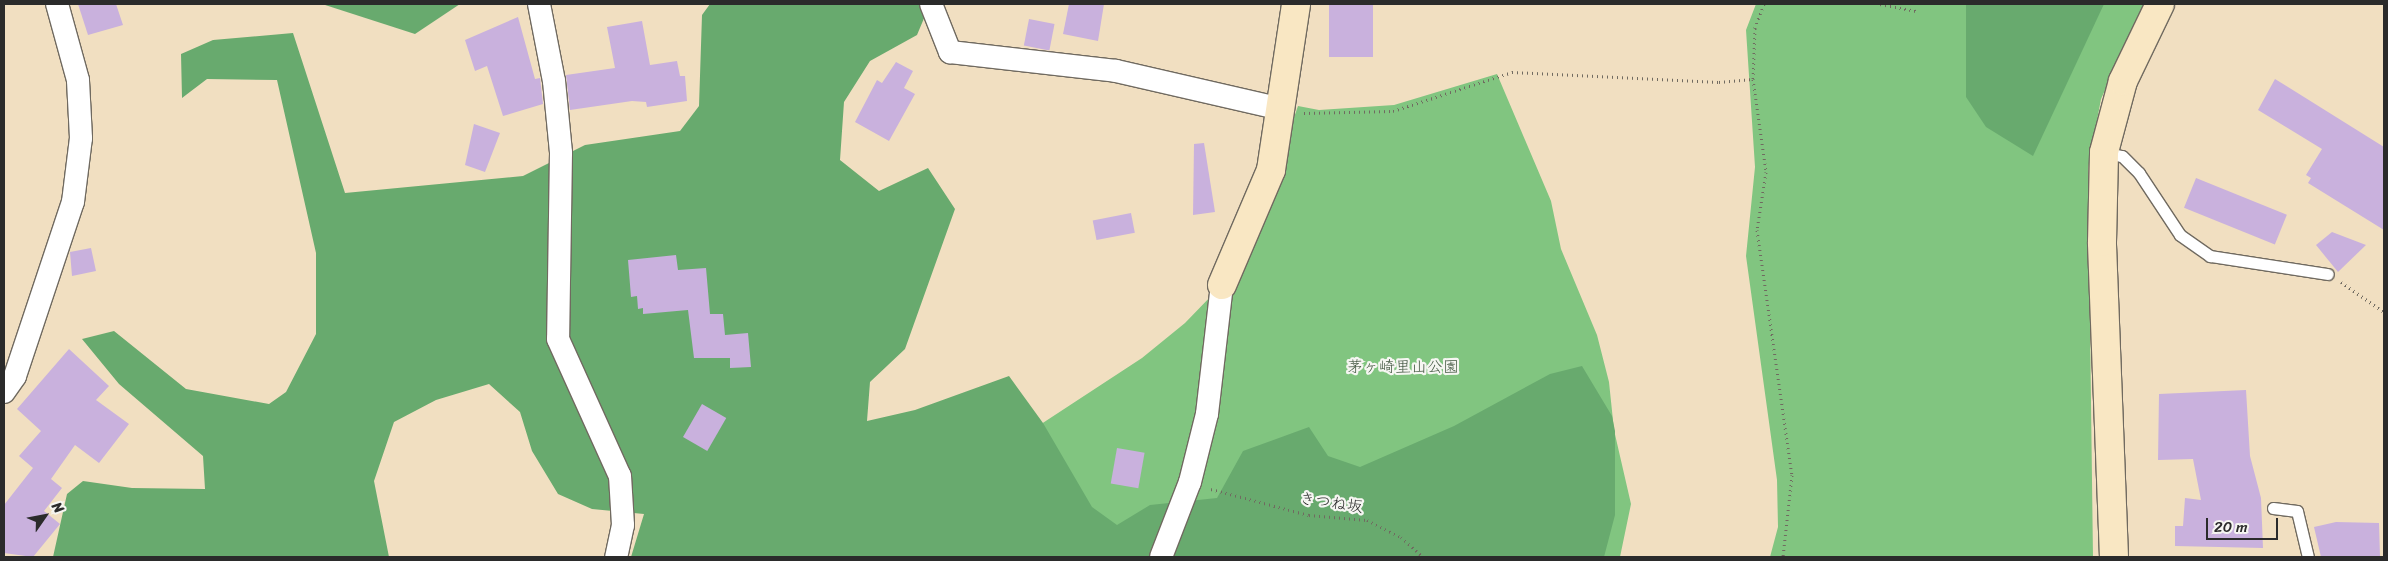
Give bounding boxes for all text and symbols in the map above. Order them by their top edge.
park label: 茅ヶ崎里山公園 [1347,357,1459,377]
street label: きつね坂 [1298,489,1364,517]
north arrow [20,491,70,541]
text: N [45,497,71,518]
scale bar [2208,508,2280,540]
text: 20 m [2214,514,2248,540]

